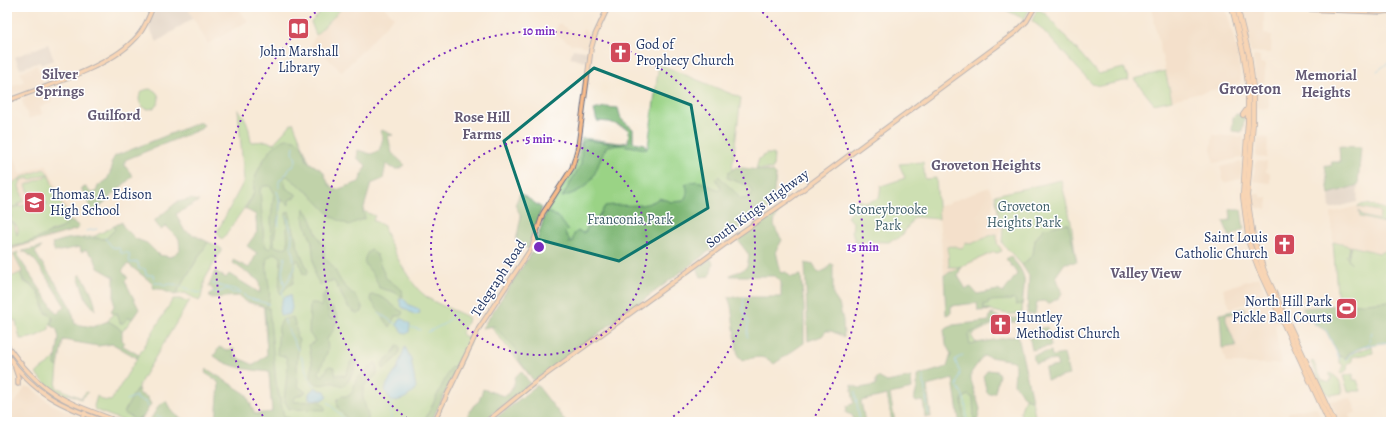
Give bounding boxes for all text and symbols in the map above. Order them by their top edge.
library icon: John Marshall Library [286,16,312,42]
text: 10 min [523,23,556,39]
place label: God of Prophecy Church [636,35,735,70]
church icon: God of Prophecy Church [607,39,633,65]
place label: John Marshall Library [260,42,339,77]
district label: Silver Springs [36,64,84,101]
district label: Memorial Heights [1295,65,1357,102]
district label: Groveton [1219,78,1281,100]
district label: Guilford [88,105,141,125]
district label: Rose Hill Farms [454,107,510,144]
text: 5 min [525,131,553,147]
district label: Groveton Heights [931,155,1041,175]
street label: South Kings Highway [702,164,813,252]
place label: Thomas A. Edison High School [50,185,152,220]
school or university icon: Thomas A. Edison High School [22,189,48,215]
park label: Groveton Heights Park [987,197,1061,232]
park label: Stoneybrooke Park [849,200,927,235]
park label: Franconia Park [587,210,673,229]
place label: Saint Louis Catholic Church [1175,228,1269,263]
church icon: Saint Louis Catholic Church [1271,232,1297,258]
street label: Telegraph Road [466,236,531,320]
text: 15 min [847,239,879,255]
centre of rings [532,240,546,254]
district label: Valley View [1110,263,1182,283]
place label: North Hill Park Pickle Ball Courts [1232,292,1332,327]
sports icon: North Hill Park Pickle Ball Courts [1334,296,1360,322]
place label: Huntley Methodist Church [1016,308,1120,343]
church icon: Huntley Methodist Church [988,312,1014,338]

